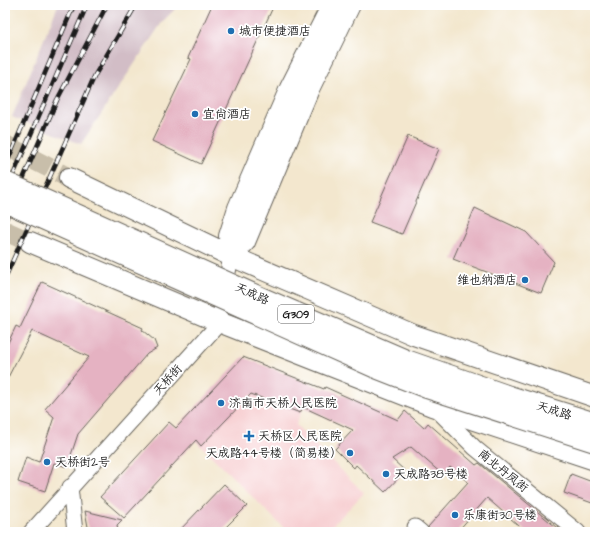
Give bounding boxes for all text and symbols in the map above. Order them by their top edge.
place label: 城市便捷酒店 [239,23,311,40]
marker: 城市便捷酒店 [226,26,236,36]
place label: 宜尚酒店 [203,106,251,123]
marker: 宜尚酒店 [190,109,200,119]
place label: 维也纳酒店 [457,272,517,289]
marker: 维也纳酒店 [520,275,530,285]
street label: 天成路 [232,279,272,309]
road number: G309 [278,305,314,323]
street label: 天桥街 [150,361,186,399]
place label: 济南市天桥人民医院 [229,395,337,412]
marker: 济南市天桥人民医院 [216,398,226,408]
street label: 天成路 [534,398,574,424]
place label: 天桥区人民医院 [258,428,342,445]
marker: 天桥区人民医院 [243,430,255,442]
place label: 天成路44号楼（简易楼） [206,445,342,462]
street label: 南北丹凤街 [474,446,532,496]
marker: 天成路44号楼（简易楼） [345,448,355,458]
place label: 天桥街2号 [55,454,110,471]
marker: 天桥街2号 [42,457,52,467]
place label: 天成路38号楼 [394,466,468,483]
marker: 天成路38号楼 [381,469,391,479]
place label: 乐康街30号楼 [463,507,537,524]
marker: 乐康街30号楼 [450,510,460,520]

